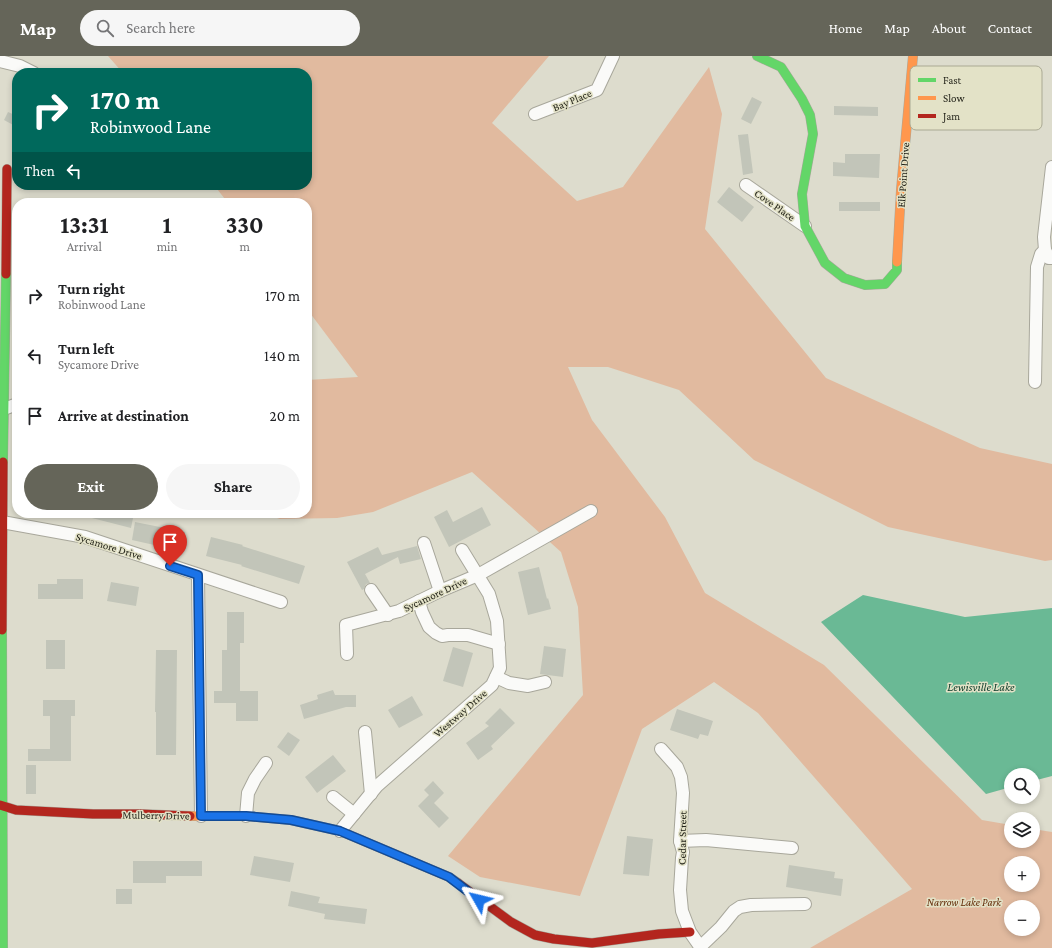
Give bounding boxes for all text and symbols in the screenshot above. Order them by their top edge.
search box [80,10,360,46]
icon: search [94,17,116,39]
text: Map [20,18,56,39]
text: Search here [126,20,195,36]
text: Home [829,20,862,36]
text: Map [884,20,910,36]
text: About [932,20,966,36]
text: Contact [988,20,1032,36]
legend [910,66,1042,130]
text: Fast [943,74,962,86]
icon: right [24,84,76,136]
text: 170 m [90,84,160,115]
street label: Bay Place [551,87,594,114]
text: Slow [943,92,965,104]
text: Jam [942,110,960,123]
text: Robinwood Lane [90,117,211,137]
street label: Elk Point Drive [895,142,911,208]
icon: left [63,160,85,182]
text: Then [24,163,55,179]
street label: Cove Place [752,187,798,223]
text: 13:31 [60,211,108,238]
text: 1 [163,211,172,238]
text: 330 [226,211,264,238]
text: Arrival [67,239,102,254]
text: min [157,239,177,254]
text: m [239,239,250,254]
text: Turn right [58,281,125,297]
icon: right [24,285,46,307]
text: 170 m [265,288,300,304]
text: Robinwood Lane [58,297,145,312]
text: Turn left [58,341,114,357]
icon: left [24,345,46,367]
text: 140 m [264,348,300,364]
text: Sycamore Drive [58,357,139,372]
icon: arrive [24,405,46,427]
text: Arrive at destination [58,408,189,424]
text: 20 m [270,408,300,424]
button: Exit [24,464,158,510]
button: Share [166,464,300,510]
pin [153,525,187,566]
street label: Sycamore Drive [74,530,144,563]
icon: arrive [159,531,181,553]
street label: Sycamore Drive [401,574,469,615]
water label: Lewisville Lake [947,680,1015,694]
street label: Westway Drive [431,687,490,740]
map controls [1004,768,1040,936]
button: search [1004,768,1040,804]
street label: Mulberry Drive [122,808,190,823]
street label: Cedar Street [676,811,688,865]
button: layers [1004,812,1040,848]
button: + [1004,856,1040,892]
position arrow [458,879,500,921]
park label: Narrow Lake Park [927,896,1002,908]
button: − [1004,900,1040,936]

